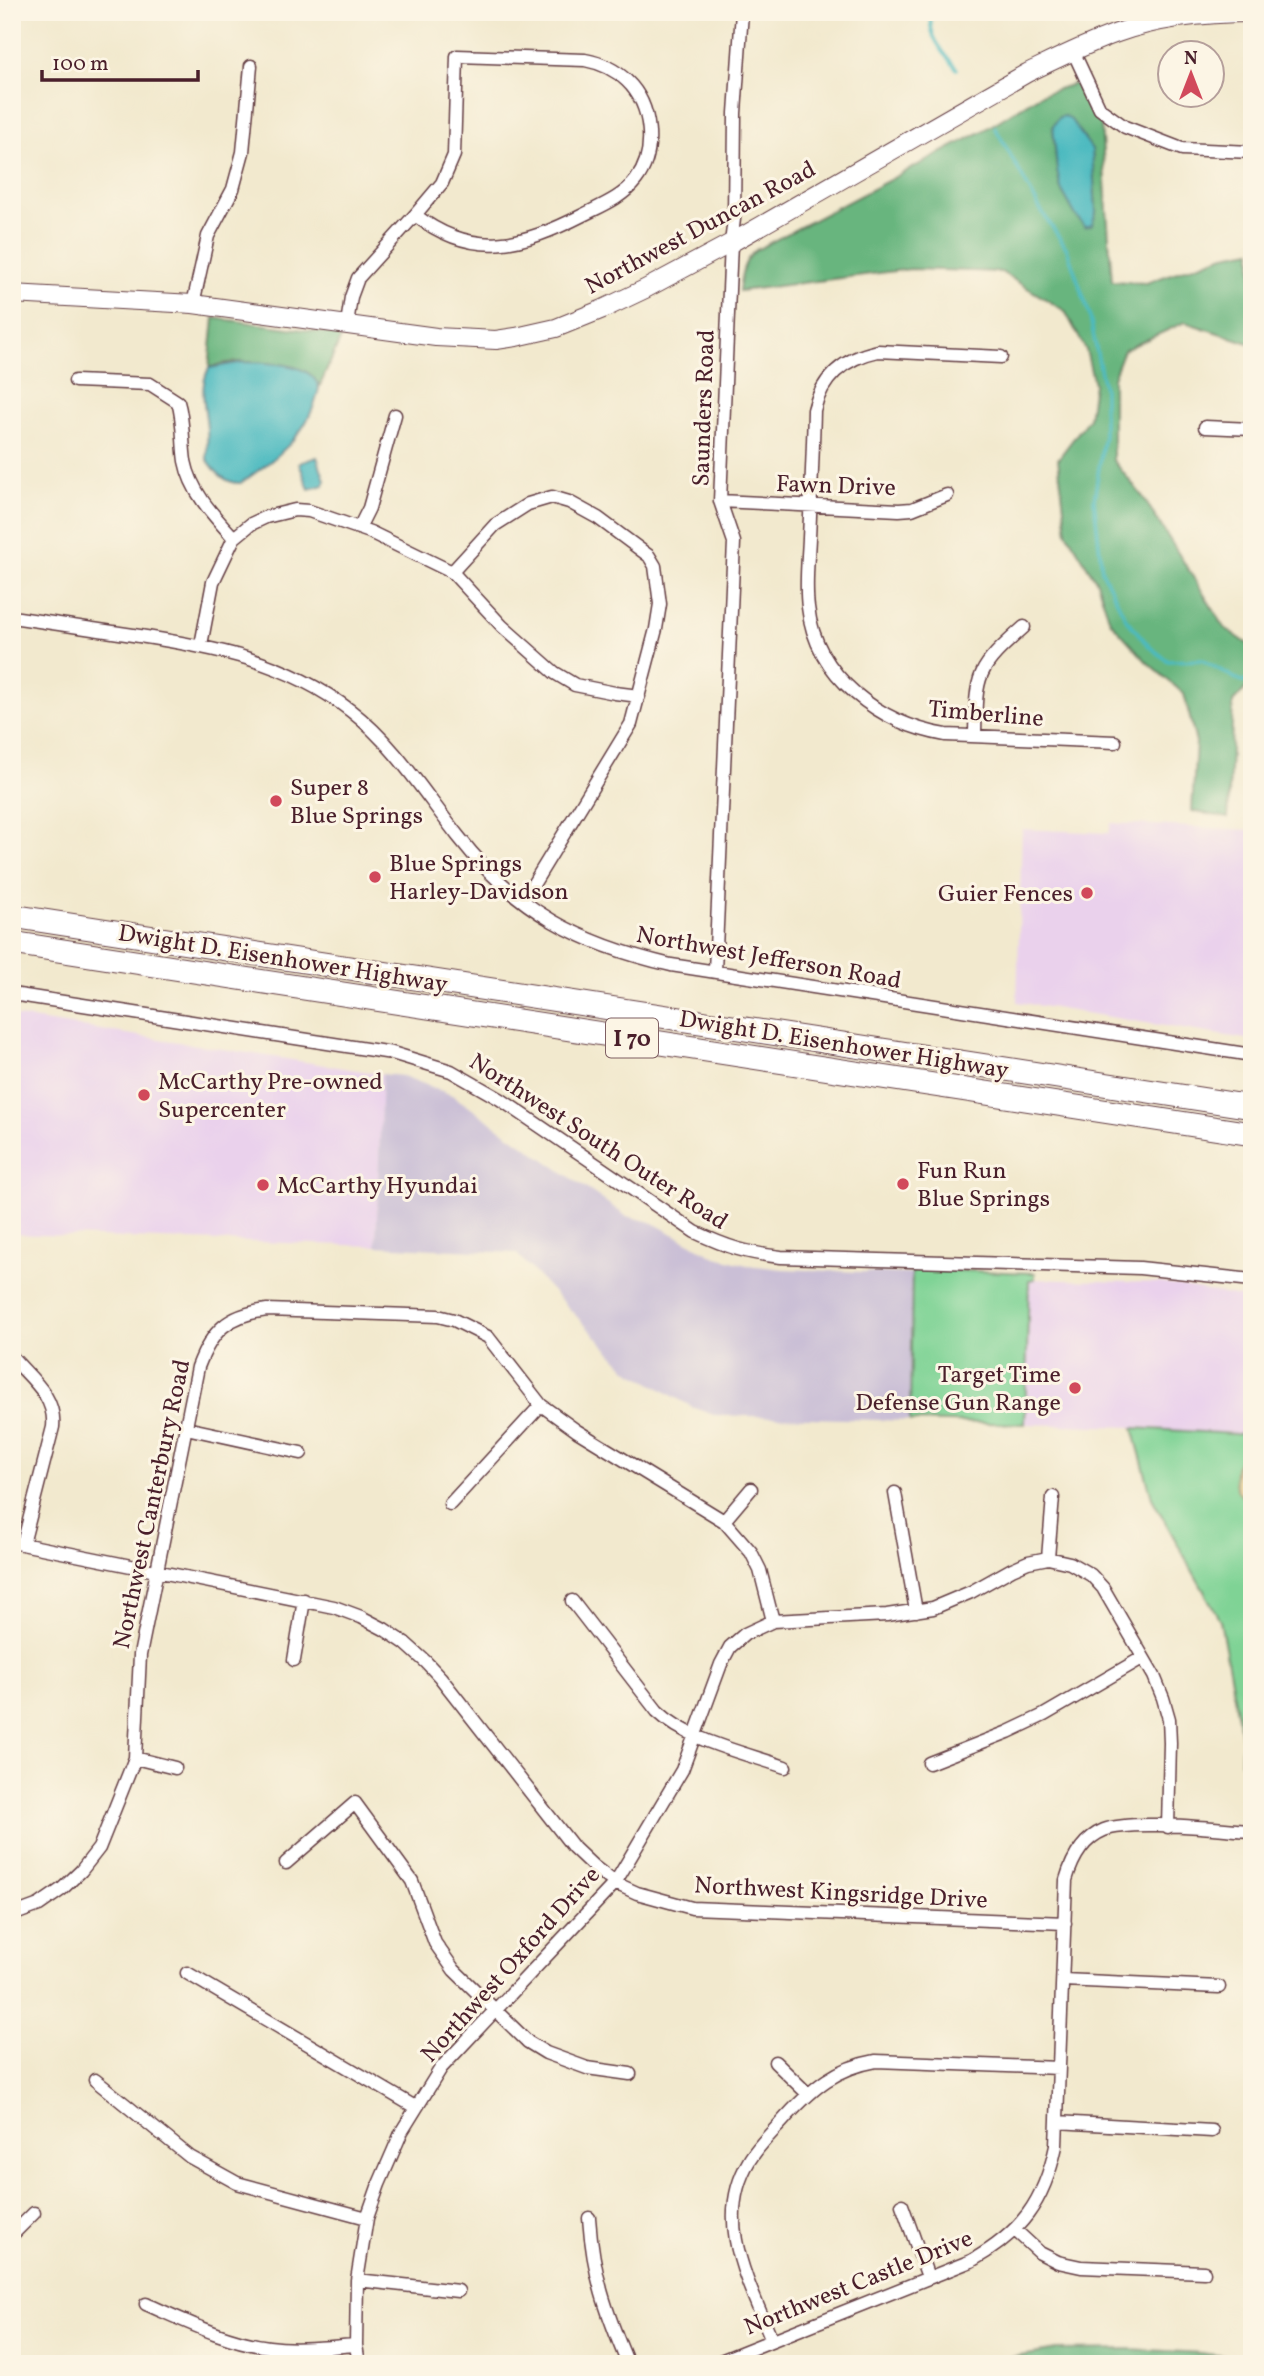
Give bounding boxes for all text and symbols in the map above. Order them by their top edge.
scale bar [42,38,198,82]
north arrow [1156,38,1226,108]
text: N [1184,46,1198,72]
text: 100 m [52,50,109,79]
street label: Northwest Duncan Road [579,153,822,304]
street label: Saunders Road [685,329,725,487]
street label: Fawn Drive [775,468,896,506]
street label: Timberline [927,693,1045,737]
place label: Super 8 Blue Springs [290,772,423,834]
marker: Super 8 Blue Springs [268,793,284,809]
place label: Blue Springs Harley-Davidson [389,848,569,910]
marker: Blue Springs Harley-Davidson [367,869,383,885]
place label: Guier Fences [938,878,1073,912]
marker: Guier Fences [1079,885,1095,901]
street label: Dwight D. Eisenhower Highway [115,917,450,1003]
street label: Northwest Jefferson Road [633,919,904,999]
street label: Dwight D. Eisenhower Highway [676,1003,1011,1089]
road number: I 70 [606,1018,658,1058]
street label: Northwest South Outer Road [462,1046,734,1239]
place label: McCarthy Pre-owned Supercenter [158,1066,383,1128]
marker: McCarthy Pre-owned Supercenter [136,1087,152,1103]
place label: Fun Run Blue Springs [917,1155,1050,1217]
place label: McCarthy Hyundai [277,1170,478,1204]
marker: Fun Run Blue Springs [895,1176,911,1192]
marker: McCarthy Hyundai [255,1177,271,1193]
street label: Northwest Canterbury Road [106,1357,200,1652]
place label: Target Time Defense Gun Range [855,1359,1061,1421]
marker: Target Time Defense Gun Range [1067,1380,1083,1396]
street label: Northwest Oxford Drive [414,1860,609,2071]
street label: Northwest Kingsridge Drive [693,1869,989,1919]
street label: Northwest Castle Drive [739,2222,978,2345]

